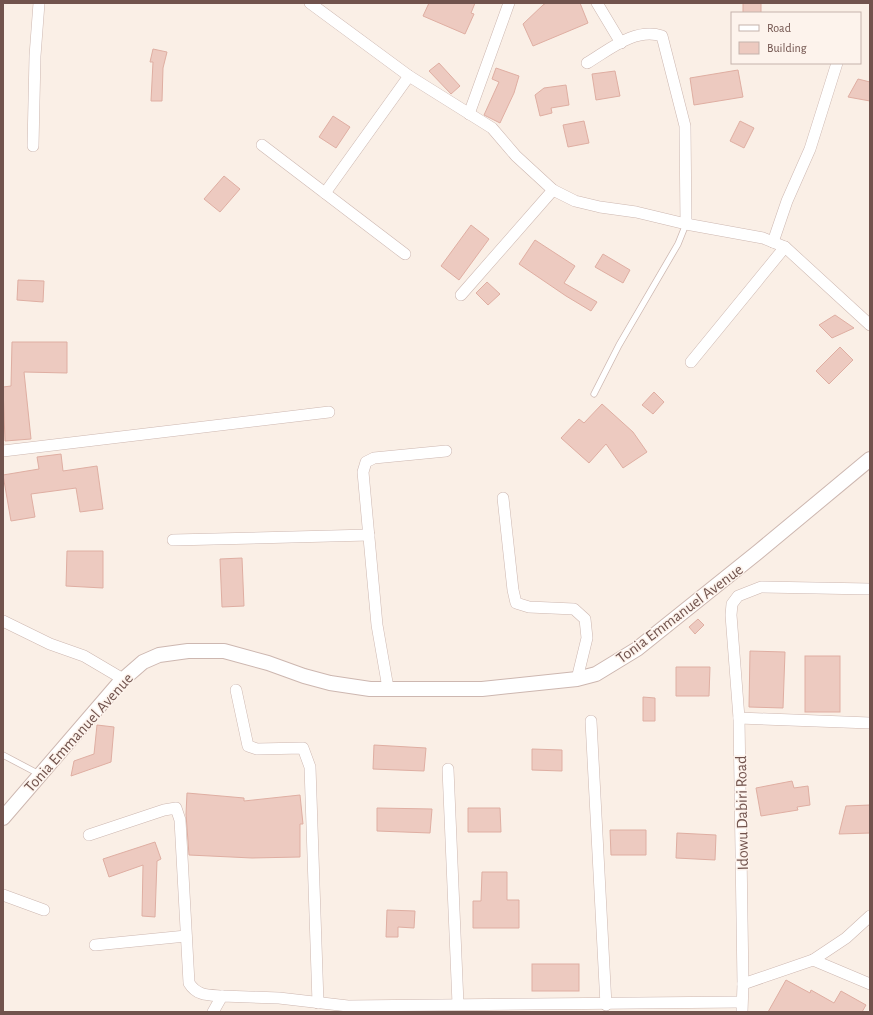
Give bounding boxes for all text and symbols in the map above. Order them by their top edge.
legend [731,12,861,64]
text: Road [767,22,791,34]
text: Building [767,42,807,54]
street label: Tonia Emmanuel Avenue [613,561,746,666]
street label: Tonia Emmanuel Avenue [21,670,136,795]
street label: Idowu Dabiri Road [733,755,751,871]

